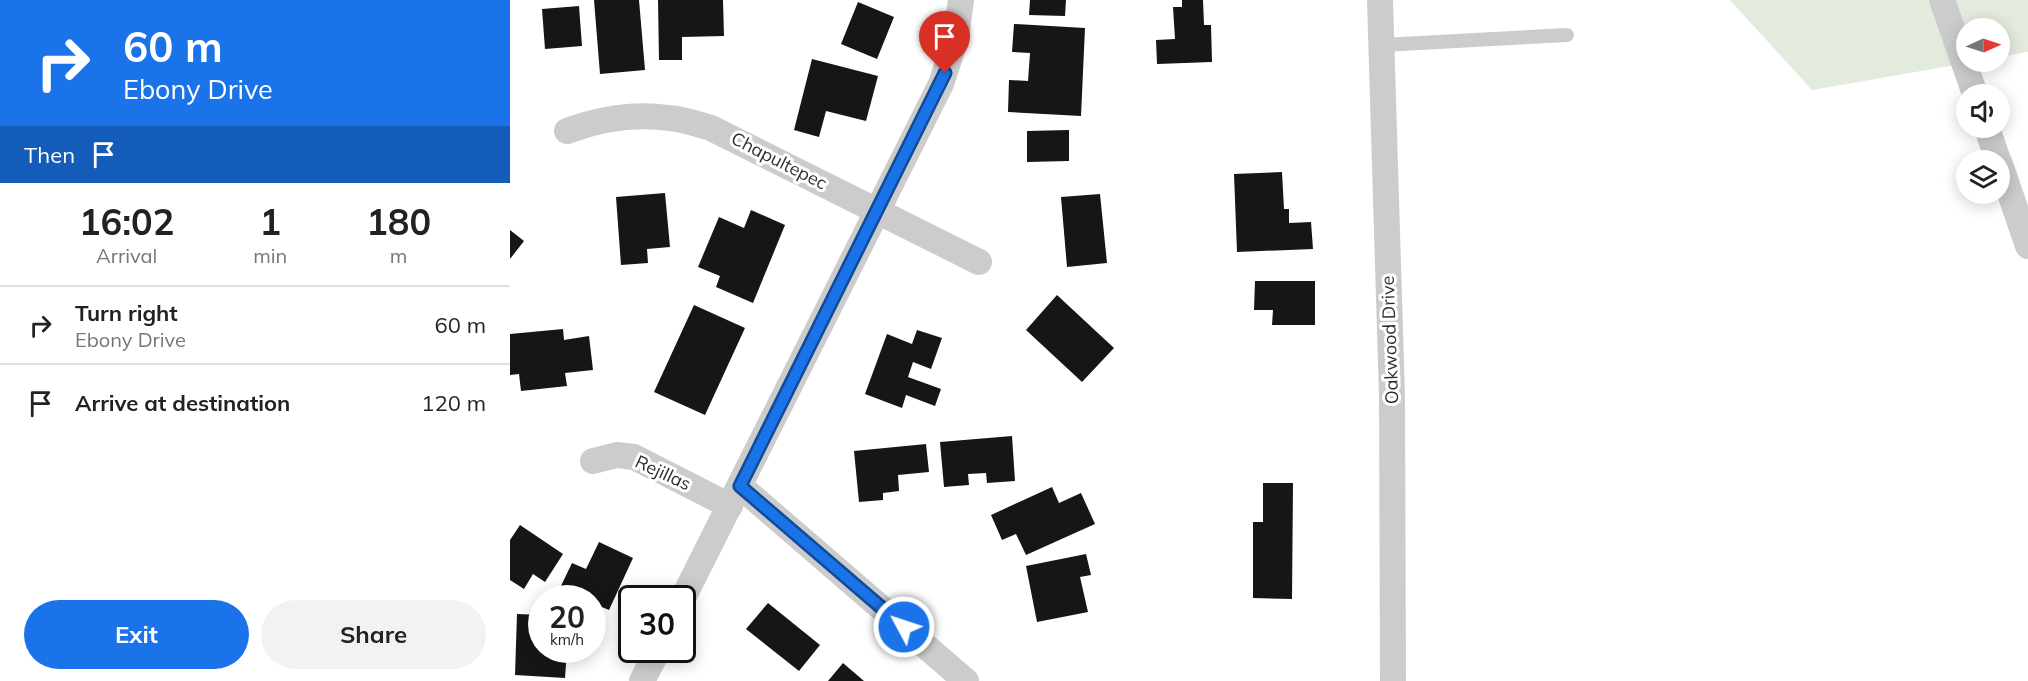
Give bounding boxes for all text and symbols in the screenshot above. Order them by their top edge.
pin [919,11,970,73]
north arrow [1956,18,2010,72]
map controls [1956,18,2010,204]
text: 60 m [123,20,223,73]
icon: arrive [928,20,961,53]
icon: right [24,24,102,102]
text: Ebony Drive [123,72,273,106]
button: sound [1956,84,2010,138]
street label: Chapultepec [727,127,831,195]
icon: arrive [87,138,120,171]
text: Then [24,141,75,169]
button: layers [1956,150,2010,204]
text: 16:02 [79,199,174,244]
text: 1 [259,199,281,244]
text: 180 [366,199,431,244]
text: Arrival [96,243,157,268]
text: min [253,243,287,268]
text: m [390,243,407,268]
street label: Oakwood Drive [1376,275,1403,405]
text: Turn right [75,299,178,327]
icon: right [24,309,57,342]
text: 60 m [435,311,486,339]
text: Ebony Drive [75,327,186,352]
icon: arrive [24,387,57,420]
text: Arrive at destination [75,389,290,417]
text: 120 m [421,389,486,417]
street label: Rejillas [632,450,695,495]
speed limit sign: 30 [618,585,696,663]
position arrow [872,595,936,659]
text: 20 [549,598,585,636]
button: Exit [24,600,249,669]
button: Share [261,600,486,669]
text: km/h [550,630,584,649]

